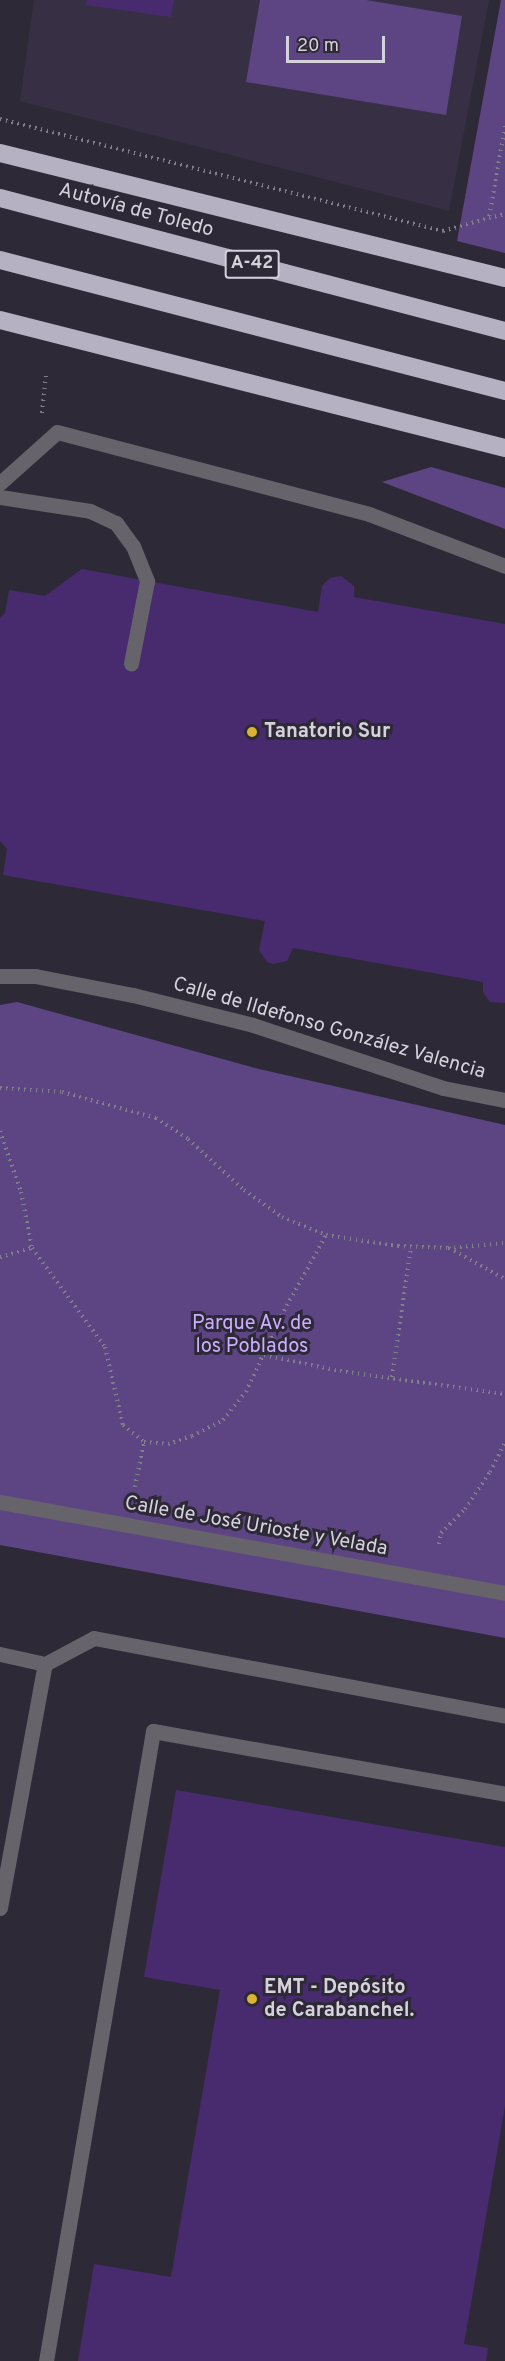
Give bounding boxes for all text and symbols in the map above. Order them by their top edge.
scale bar [289,24,388,62]
text: 20 m [297,35,339,58]
street label: Autovía de Toledo [56,179,216,243]
road number: A-42 [224,249,280,279]
place label: Tanatorio Sur [264,720,390,744]
marker: Tanatorio Sur [245,725,259,739]
street label: Calle de Ildefonso González Valencia [170,973,488,1085]
park label: Parque Av. de los Poblados [192,1312,312,1359]
street label: Calle de José Urioste y Velada [122,1492,390,1562]
place label: EMT - Depósito de Carabanchel. [264,1976,414,2023]
marker: EMT - Depósito de Carabanchel. [245,1992,259,2006]

